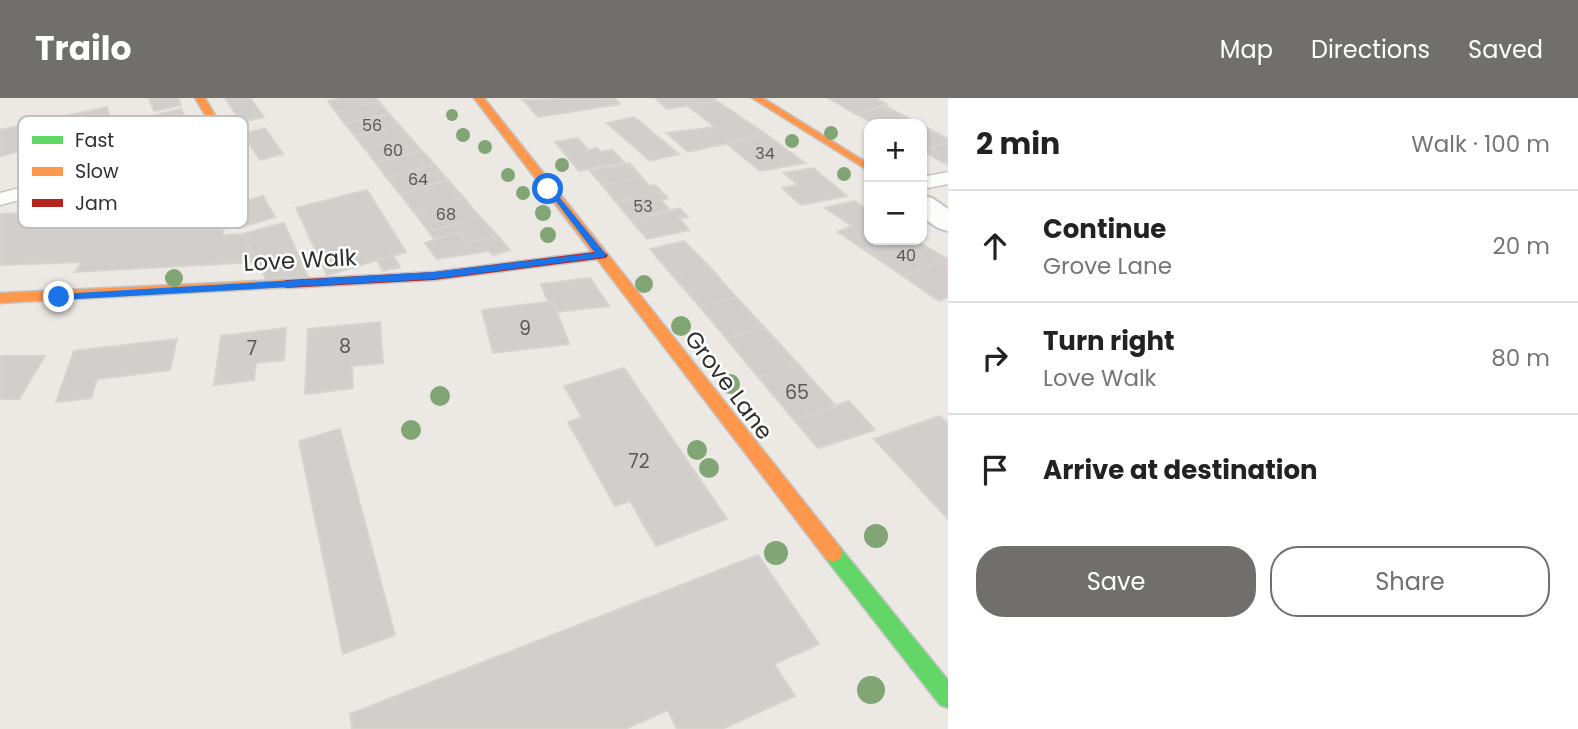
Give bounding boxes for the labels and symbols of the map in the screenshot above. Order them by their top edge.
house number: 56 [362,114,382,137]
legend [18,116,248,228]
text: Fast [75,127,114,154]
house number: 60 [383,139,403,162]
house number: 34 [755,142,775,165]
text: Slow [75,158,119,185]
house number: 64 [408,168,428,191]
route start [532,173,563,204]
text: Jam [75,190,117,217]
house number: 53 [633,195,653,218]
house number: 68 [436,203,456,226]
street label: Love Walk [243,241,358,279]
house number: 40 [896,244,916,267]
route end [43,281,74,312]
house number: 9 [519,315,531,342]
street label: Grove Lane [677,324,781,446]
house number: 8 [339,333,351,360]
house number: 7 [247,335,257,362]
house number: 65 [785,379,809,406]
house number: 72 [628,448,650,475]

